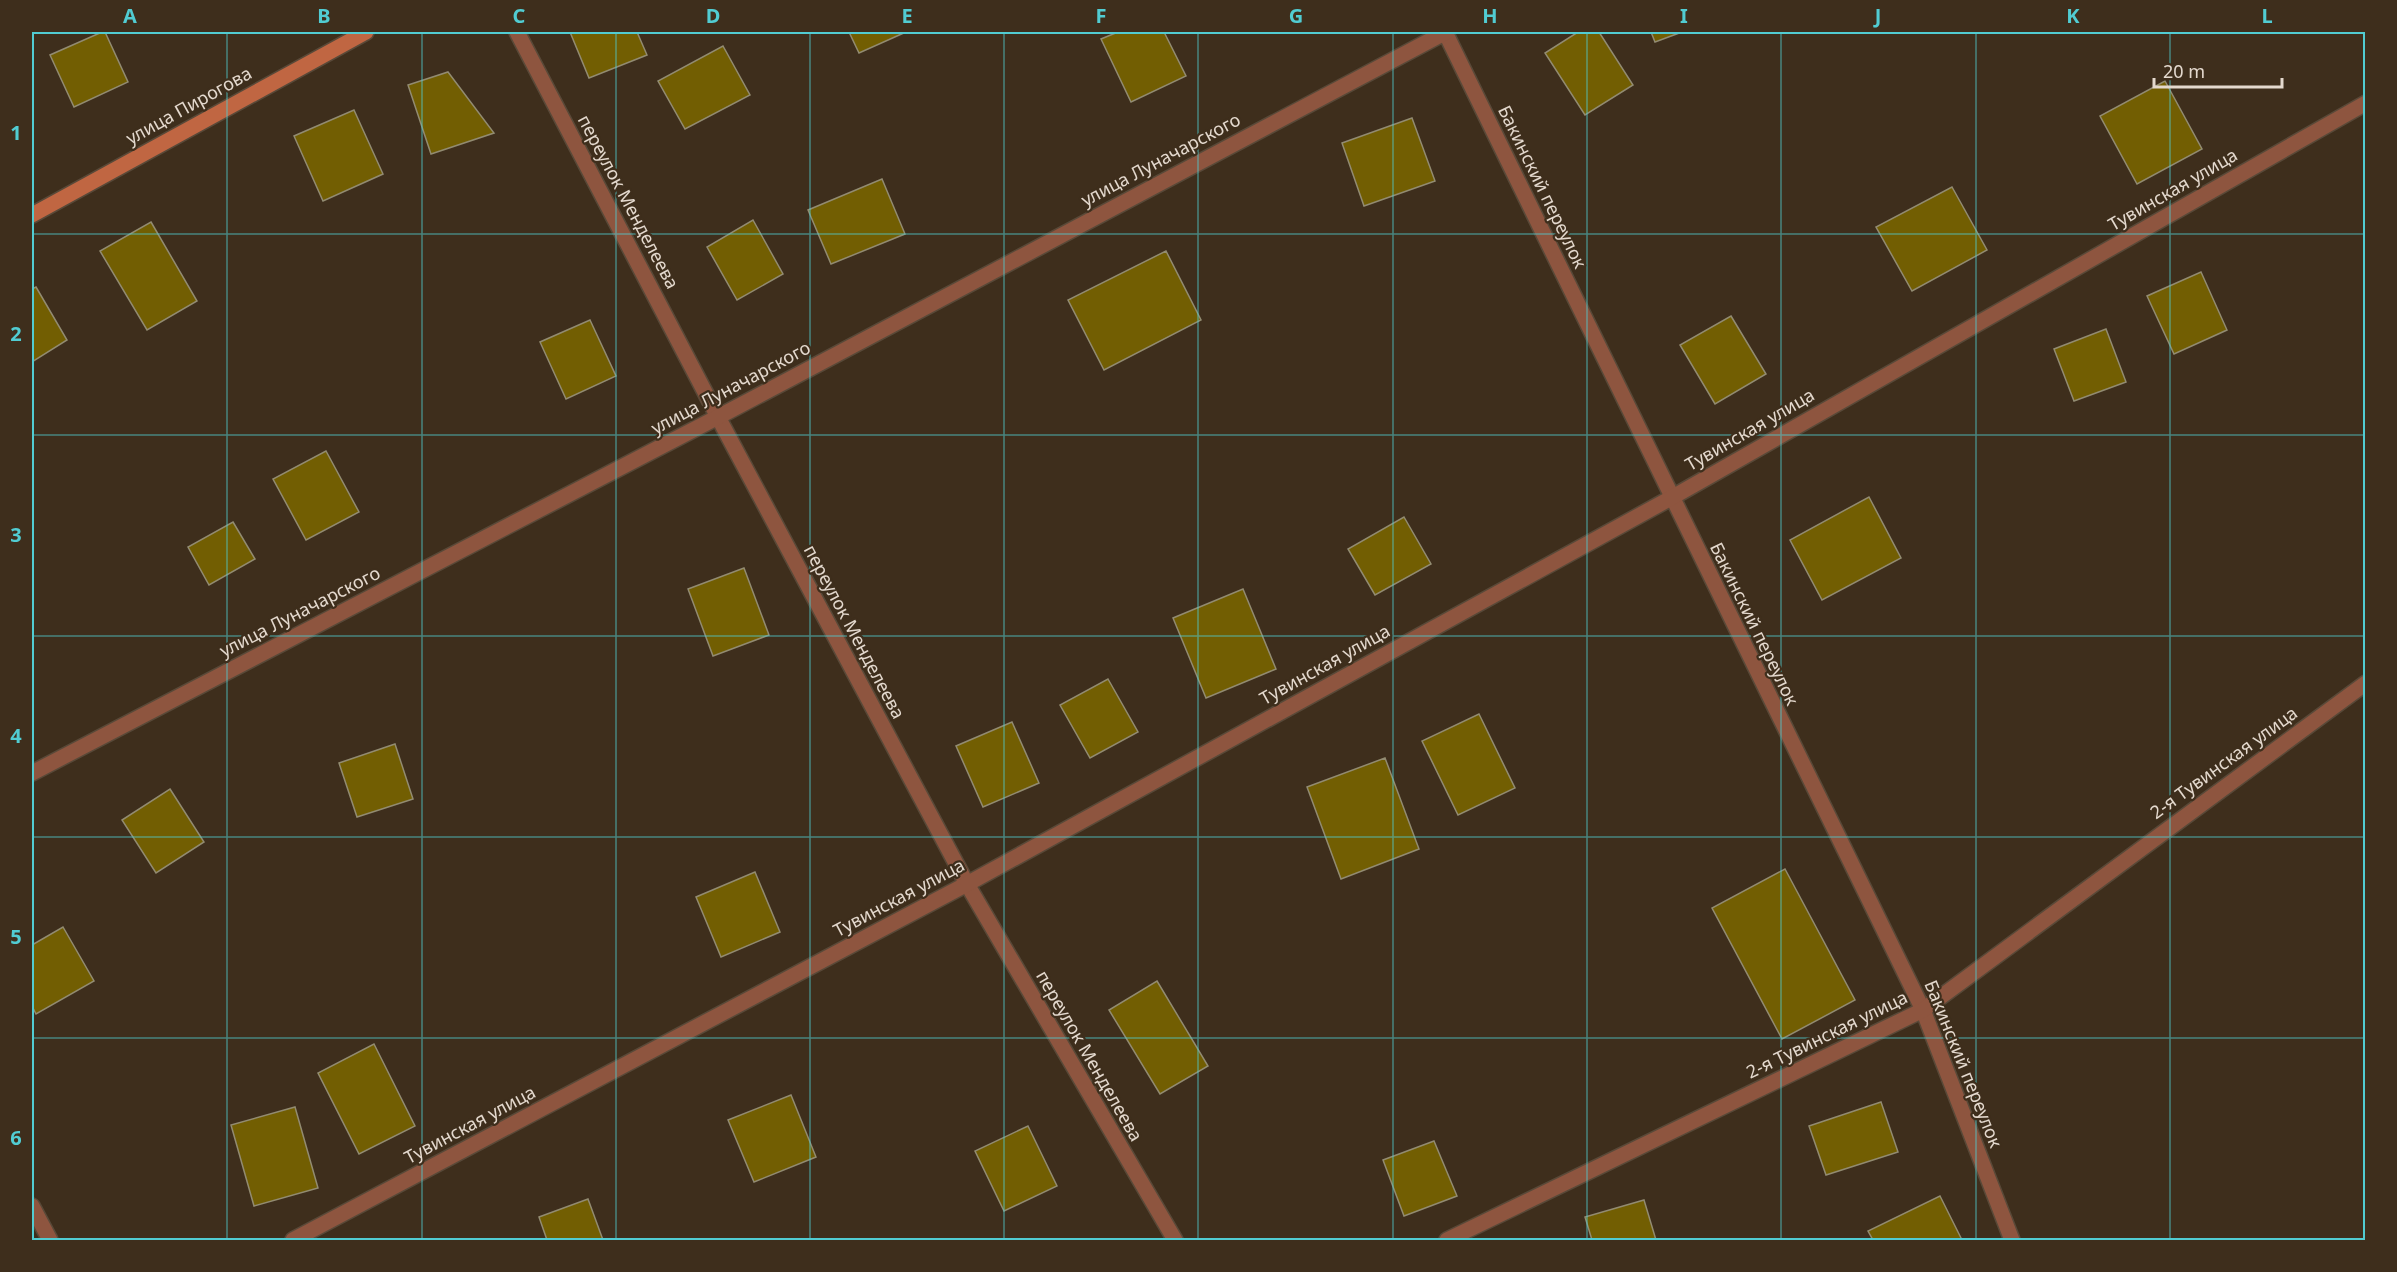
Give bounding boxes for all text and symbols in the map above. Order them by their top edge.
text: A [123,2,137,29]
text: B [317,2,331,29]
text: C [513,2,526,29]
text: D [706,2,720,29]
text: E [901,2,913,29]
text: F [1096,2,1106,29]
text: G [1289,2,1303,29]
text: H [1482,2,1498,29]
text: I [1680,2,1688,29]
text: J [1873,2,1881,29]
text: K [2066,2,2080,29]
text: L [2261,2,2273,29]
scale bar [2154,51,2282,89]
text: 20 m [2163,59,2205,83]
street label: улица Пирогова [121,61,256,150]
street label: Бакинский переулок [1493,101,1593,272]
street label: улица Луначарского [1077,107,1244,211]
street label: переулок Менделеева [573,110,685,293]
text: 1 [10,119,22,146]
street label: Тувинская улица [2104,142,2241,236]
text: 2 [10,320,22,347]
street label: улица Луначарского [647,335,814,439]
street label: Тувинская улица [1681,382,1818,476]
text: 3 [10,521,22,548]
street label: Бакинский переулок [1705,538,1805,709]
street label: переулок Менделеева [799,540,911,723]
street label: улица Луначарского [215,560,384,662]
street label: Тувинская улица [1255,618,1394,710]
street label: 2-я Тувинская улица [2145,701,2302,824]
text: 4 [10,722,22,749]
street label: Тувинская улица [829,852,968,942]
text: 5 [10,923,22,950]
street label: переулок Менделеева [1031,966,1149,1145]
street label: Бакинский переулок [1919,976,2009,1151]
street label: 2-я Тувинская улица [1742,985,1911,1084]
street label: Тувинская улица [400,1079,539,1169]
text: 6 [10,1124,22,1151]

